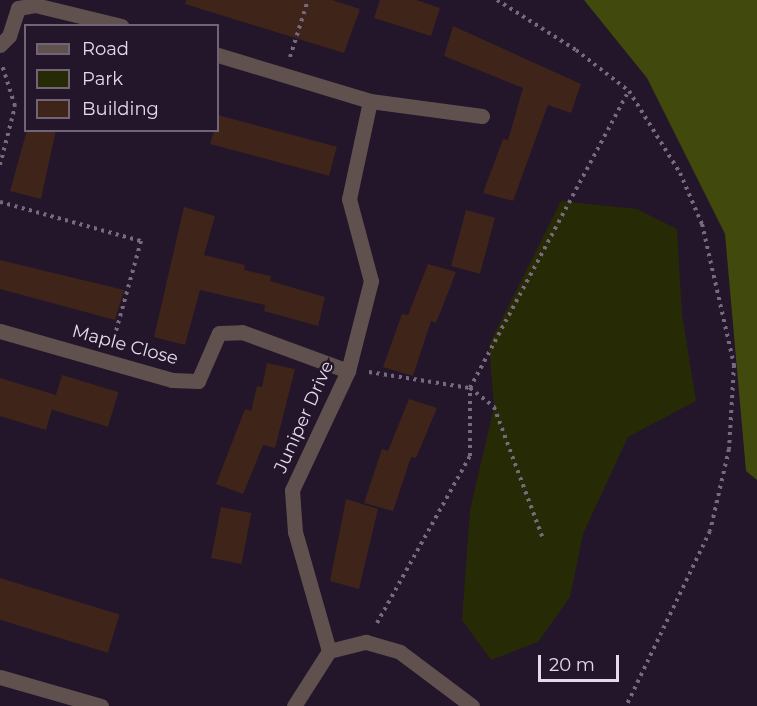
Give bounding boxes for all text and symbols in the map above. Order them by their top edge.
legend [24,24,219,132]
text: Road [82,38,129,60]
text: Park [82,68,123,90]
text: Building [82,98,159,120]
street label: Maple Close [70,320,180,370]
street label: Juniper Drive [270,358,338,476]
scale bar [541,643,622,681]
text: 20 m [549,654,595,676]

